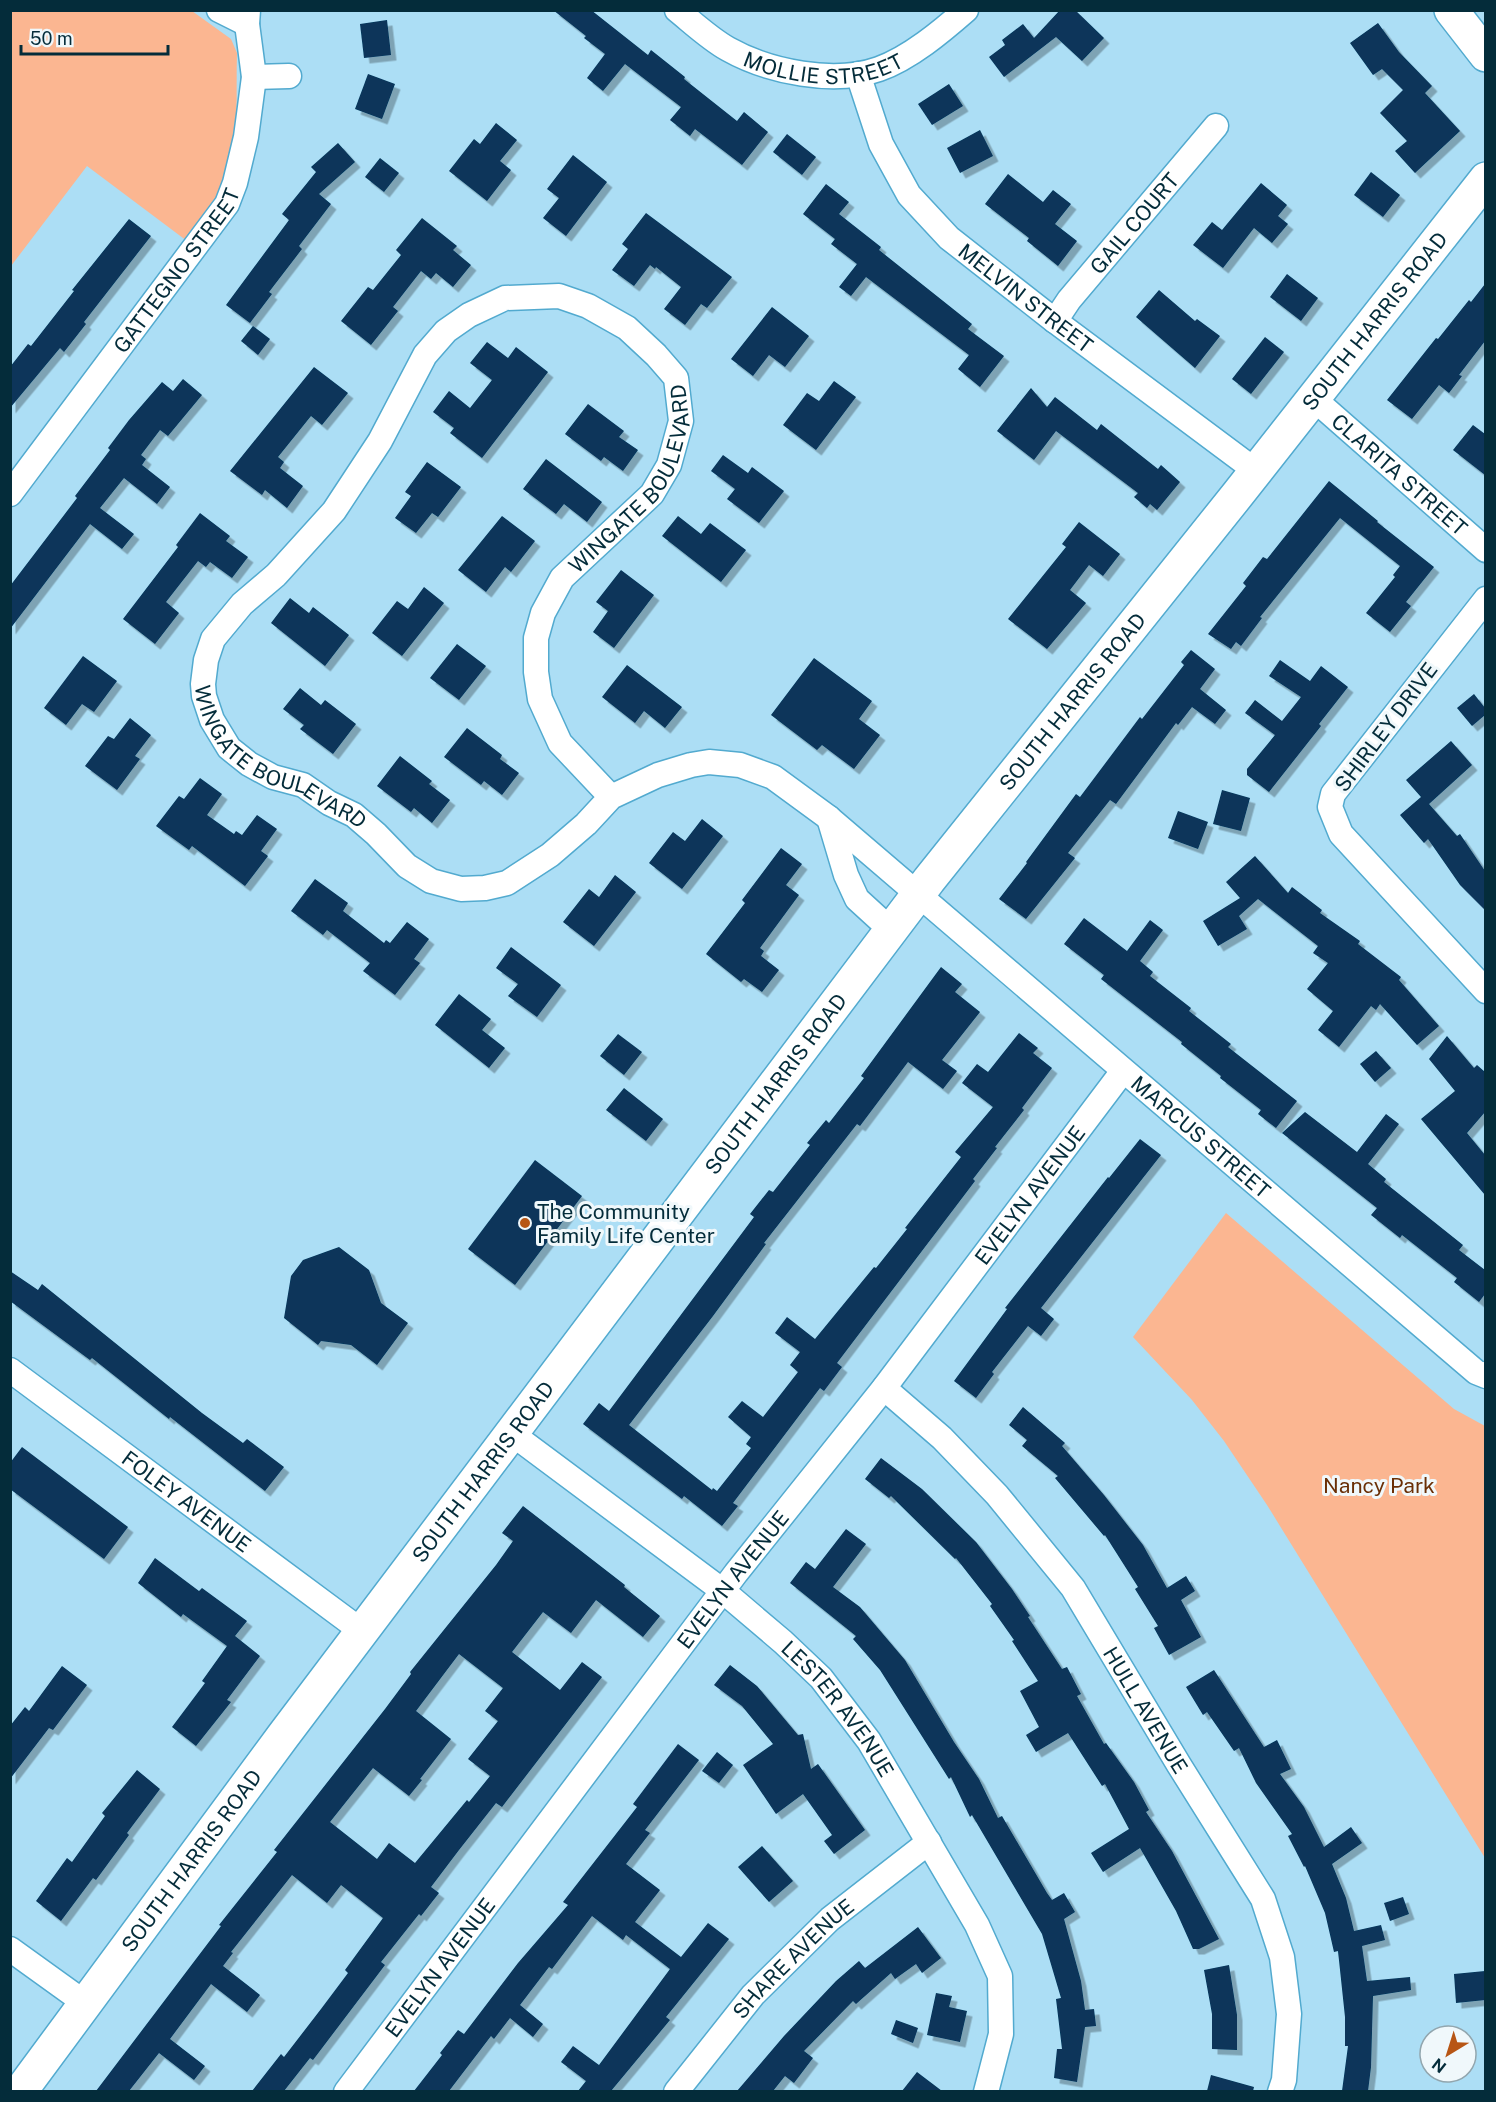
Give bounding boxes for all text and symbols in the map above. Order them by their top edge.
scale bar [21,18,168,56]
text: 50 m [30,28,73,49]
street label: MOLLIE STREET [741,39,903,65]
text: MOLLIE STREET [740,46,907,89]
street label: GAIL COURT [1084,167,1184,279]
street label: GATTEGNO STREET [108,185,244,357]
street label: SOUTH HARRIS ROAD [1297,227,1452,415]
street label: MELVIN STREET [954,238,1098,358]
street label: WINGATE BOULEVARD [563,383,694,578]
street label: CLARITA STREET [1327,408,1473,540]
street label: SOUTH HARRIS ROAD [994,608,1151,795]
street label: SHIRLEY DRIVE [1329,657,1443,797]
street label: WINGATE BOULEVARD [191,684,372,833]
street label: SOUTH HARRIS ROAD [699,988,852,1179]
street label: MARCUS STREET [1126,1070,1276,1203]
street label: EVELYN AVENUE [969,1120,1090,1269]
place label: The Community Family Life Center [537,1199,715,1248]
marker: The Community Family Life Center [518,1216,532,1230]
street label: SOUTH HARRIS ROAD [406,1376,559,1567]
street label: FOLEY AVENUE [117,1445,256,1557]
park label: Nancy Park [1323,1473,1435,1498]
street label: EVELYN AVENUE [671,1505,794,1653]
street label: LESTER AVENUE [777,1635,899,1781]
street label: HULL AVENUE [1098,1642,1194,1778]
street label: SOUTH HARRIS ROAD [116,1764,267,1956]
street label: EVELYN AVENUE [379,1893,500,2042]
street label: SHARE AVENUE [727,1893,858,2023]
north arrow [1418,2024,1478,2084]
text: N [1428,2054,1450,2077]

